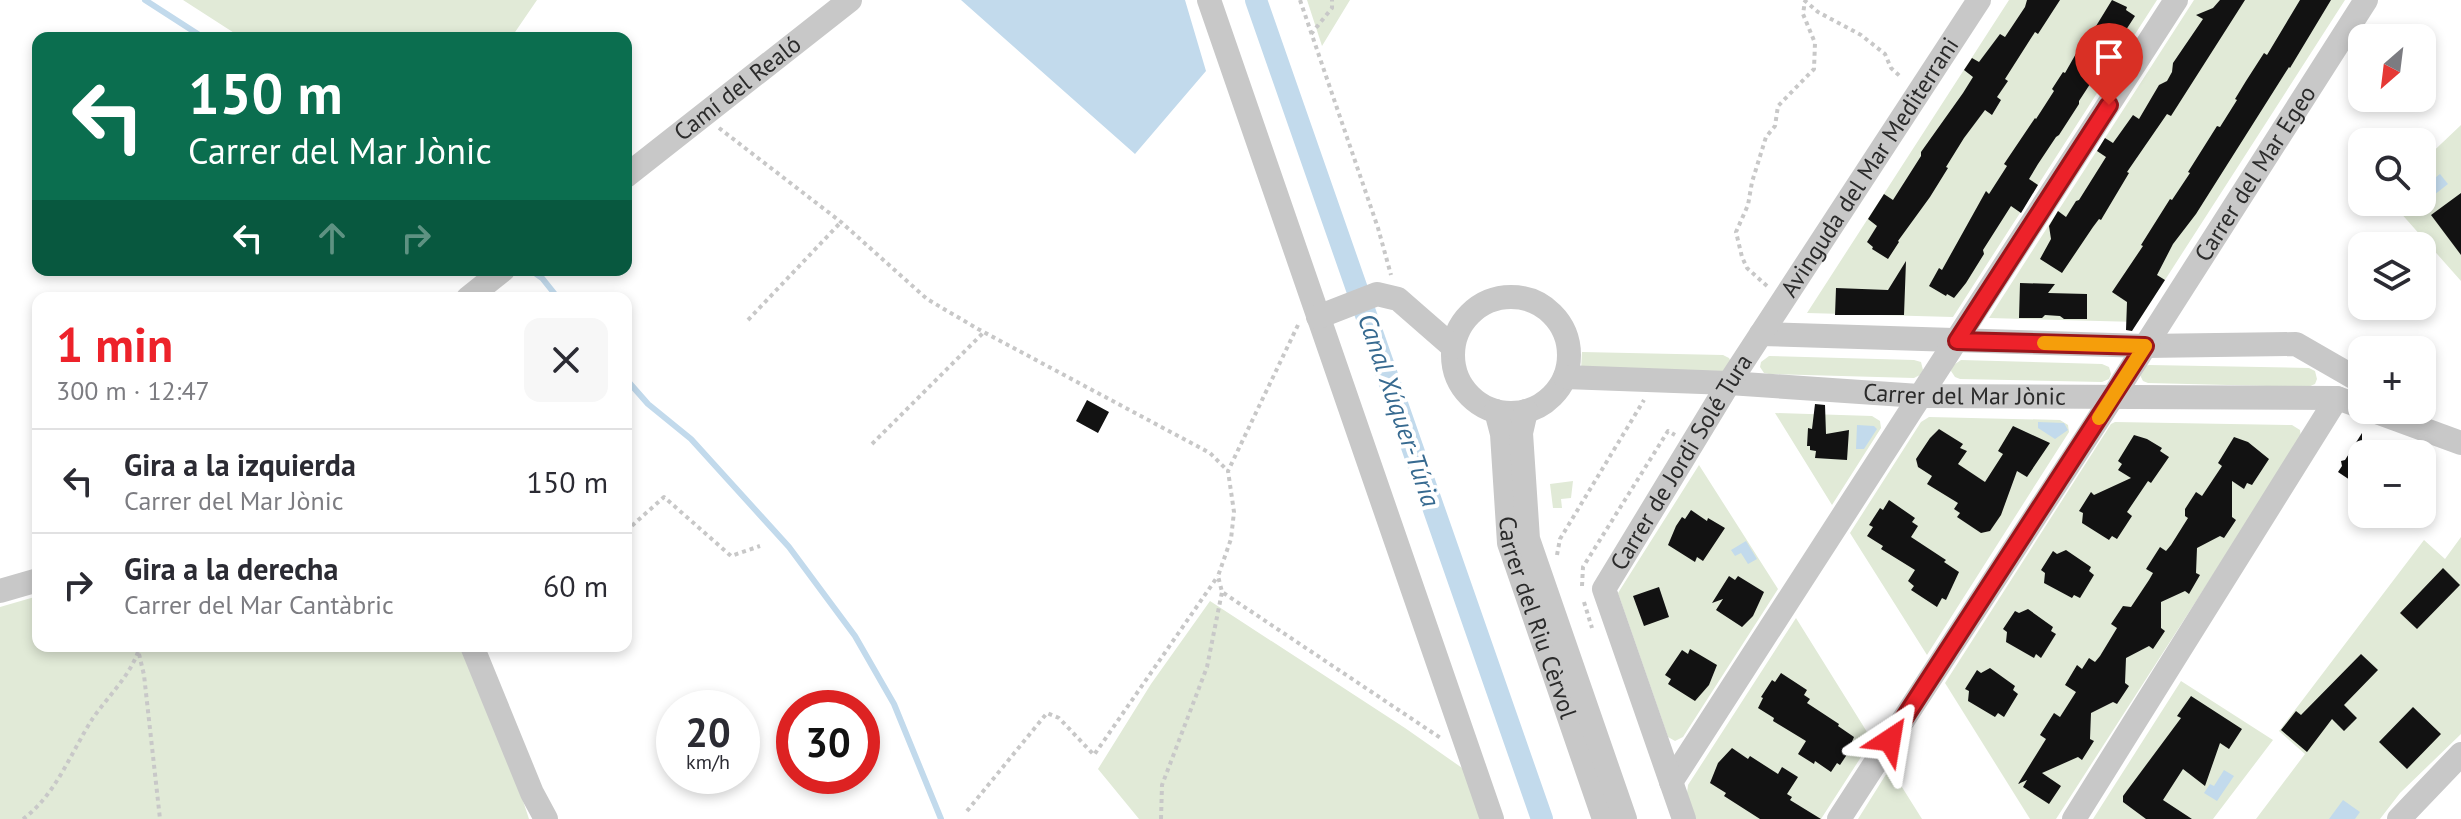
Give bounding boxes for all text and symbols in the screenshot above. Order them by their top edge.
pin [2075,23,2143,105]
north arrow [2348,24,2436,112]
map controls [2348,24,2436,528]
street label: Camí del Realó [668,28,807,147]
street label: Avinguda del Mar Mediterrani [1773,31,1965,303]
icon: arrive [2087,35,2131,79]
text: 150 m [188,57,343,129]
icon: left [56,64,160,168]
street label: Carrer del Mar Egeo [2187,79,2322,267]
text: Carrer del Mar Jònic [188,127,492,174]
button: search [2348,128,2436,216]
icon: left [226,216,270,260]
icon: ahead [310,216,354,260]
icon: right [394,216,438,260]
button: layers [2348,232,2436,320]
water label: Canal Xúquer-Túria [1351,309,1448,511]
text: 1 min [56,313,173,375]
button: close [524,318,608,402]
button: + [2348,336,2436,424]
street label: Carrer de Jordi Solé Tura [1603,348,1759,576]
text: 300 m · 12:47 [56,374,210,407]
street label: Carrer del Mar Jònic [1862,376,2066,412]
button: − [2348,440,2436,528]
text: Gira a la izquierda [124,445,356,484]
icon: left [56,459,100,503]
text: 150 m [527,462,608,501]
text: Carrer del Mar Jònic [124,484,343,517]
street label: Carrer del Riu Cèrvol [1492,515,1584,723]
text: Gira a la derecha [124,549,338,588]
icon: right [56,563,100,607]
text: 60 m [543,566,608,605]
text: Carrer del Mar Cantàbric [124,588,394,621]
speed limit sign: 30 [776,690,880,794]
position arrow [1848,698,1932,782]
text: 20 [685,706,731,758]
text: km/h [686,749,730,775]

